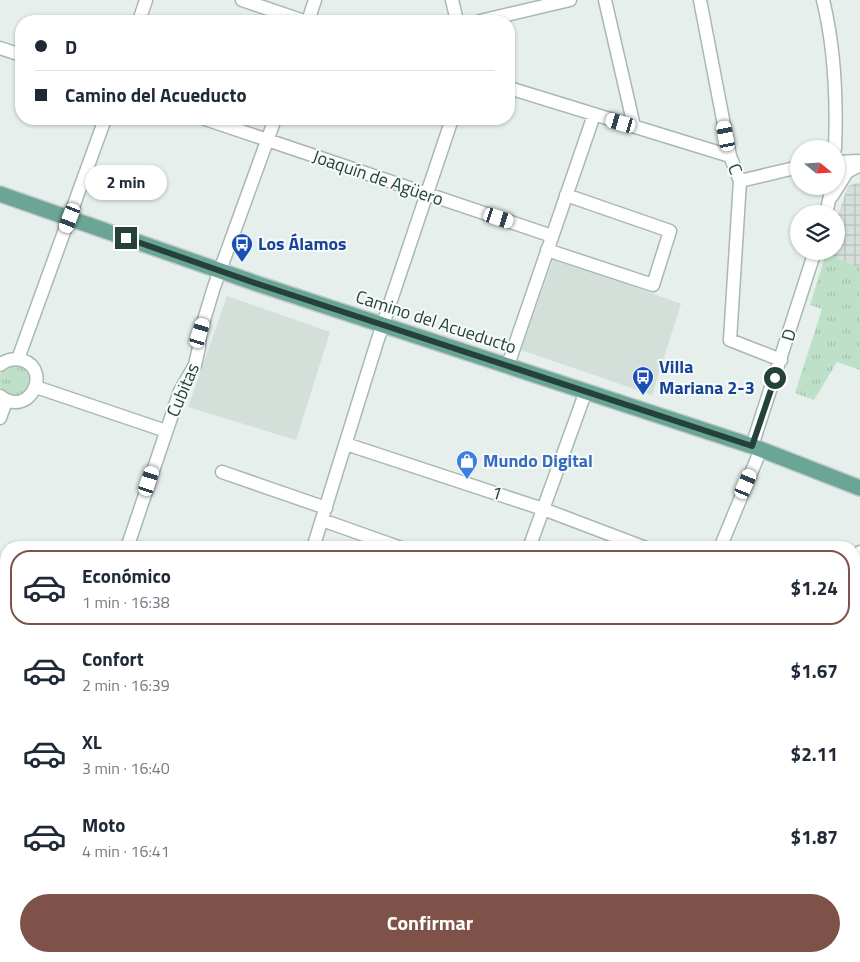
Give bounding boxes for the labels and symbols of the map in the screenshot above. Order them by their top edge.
car [604,112,637,134]
car [715,120,736,152]
north arrow [790,140,845,195]
street label: Joaquín de Agüero [309,142,447,213]
street label: C [721,159,750,179]
callout: 2 min [85,166,167,200]
car [57,201,82,235]
car [482,206,515,230]
route end [115,227,137,249]
place label: Los Álamos [258,230,347,257]
bus stop icon: Los Álamos [230,232,254,263]
street label: Camino del Acueducto [352,283,520,360]
car [188,316,211,350]
street label: D [774,325,803,344]
place label: Villa Mariana 2-3 [659,353,755,401]
street label: Cubitas [159,359,206,421]
bus stop icon: Villa Mariana 2-3 [631,365,655,396]
route start [764,367,786,389]
place label: Mundo Digital [483,447,593,474]
shop icon: Mundo Digital [455,449,479,480]
car [137,464,160,498]
car [733,467,758,501]
street label: 1 [488,478,506,507]

